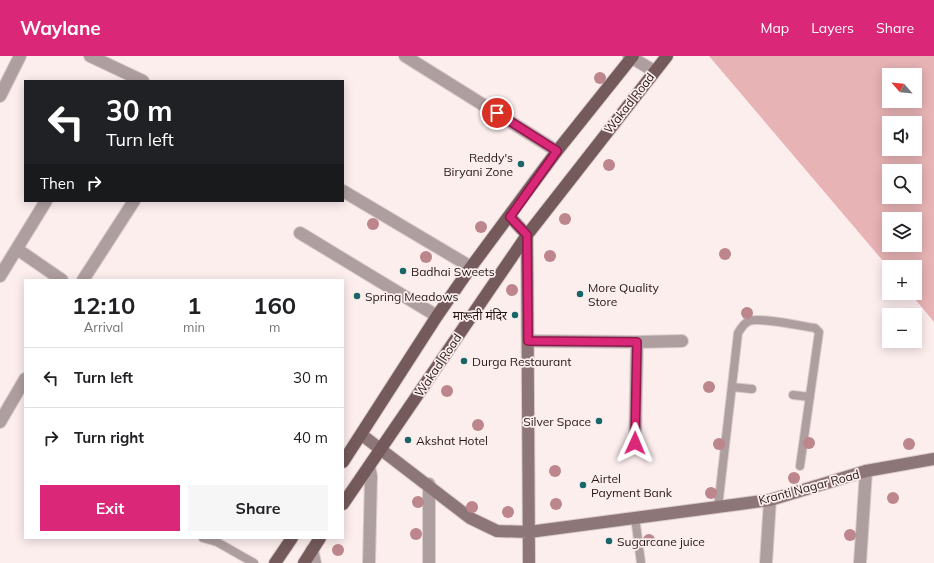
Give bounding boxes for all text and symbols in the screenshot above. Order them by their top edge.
text: Waylane [20,16,101,40]
text: Map [760,19,789,37]
text: Layers [811,19,854,37]
text: Share [876,19,914,37]
north arrow [882,68,922,108]
map controls [882,68,922,348]
street label: Wakad Road [601,70,657,136]
text: 30 m [106,93,172,128]
icon: left [40,96,92,148]
pin [480,96,514,130]
icon: arrive [486,102,508,124]
button: sound [882,116,922,156]
text: Turn left [106,128,174,151]
place label: Reddy's Biryani Zone [443,150,513,179]
marker: Reddy's Biryani Zone [516,159,526,169]
button: search [882,164,922,204]
icon: right [83,172,105,194]
text: Then [40,174,75,193]
button: layers [882,212,922,252]
button: + [882,260,922,300]
place label: Badhai Sweets [411,264,495,279]
marker: Badhai Sweets [398,266,408,276]
place label: More Quality Store [588,280,659,309]
place label: Spring Meadows [365,289,459,304]
marker: More Quality Store [575,289,585,299]
text: 12:10 [72,290,135,320]
text: 1 [187,290,201,320]
text: 160 [253,290,296,320]
marker: Spring Meadows [352,291,362,301]
place label: मारूती मंदिर [453,308,508,323]
button: − [882,308,922,348]
marker: मारूती मंदिर [510,310,520,320]
text: Arrival [84,319,123,335]
text: min [183,319,205,335]
text: m [269,319,280,335]
street label: Wakad Road [411,331,465,399]
place label: Durga Restaurant [472,354,571,369]
marker: Durga Restaurant [459,356,469,366]
icon: left [40,367,62,389]
text: Turn left [74,368,133,387]
text: 30 m [293,368,328,387]
place label: Silver Space [523,414,591,429]
marker: Silver Space [594,416,604,426]
position arrow [614,422,656,464]
icon: right [40,427,62,449]
text: Turn right [74,428,144,447]
text: 40 m [293,428,328,447]
place label: Akshat Hotel [416,433,488,448]
marker: Akshat Hotel [403,435,413,445]
street label: Kranti Nagar Road [757,466,861,508]
place label: Airtel Payment Bank [591,471,673,500]
marker: Airtel Payment Bank [578,480,588,490]
button: Exit [40,485,180,531]
button: Share [188,485,328,531]
place label: Sugarcane juice [617,534,705,549]
marker: Sugarcane juice [604,536,614,546]

